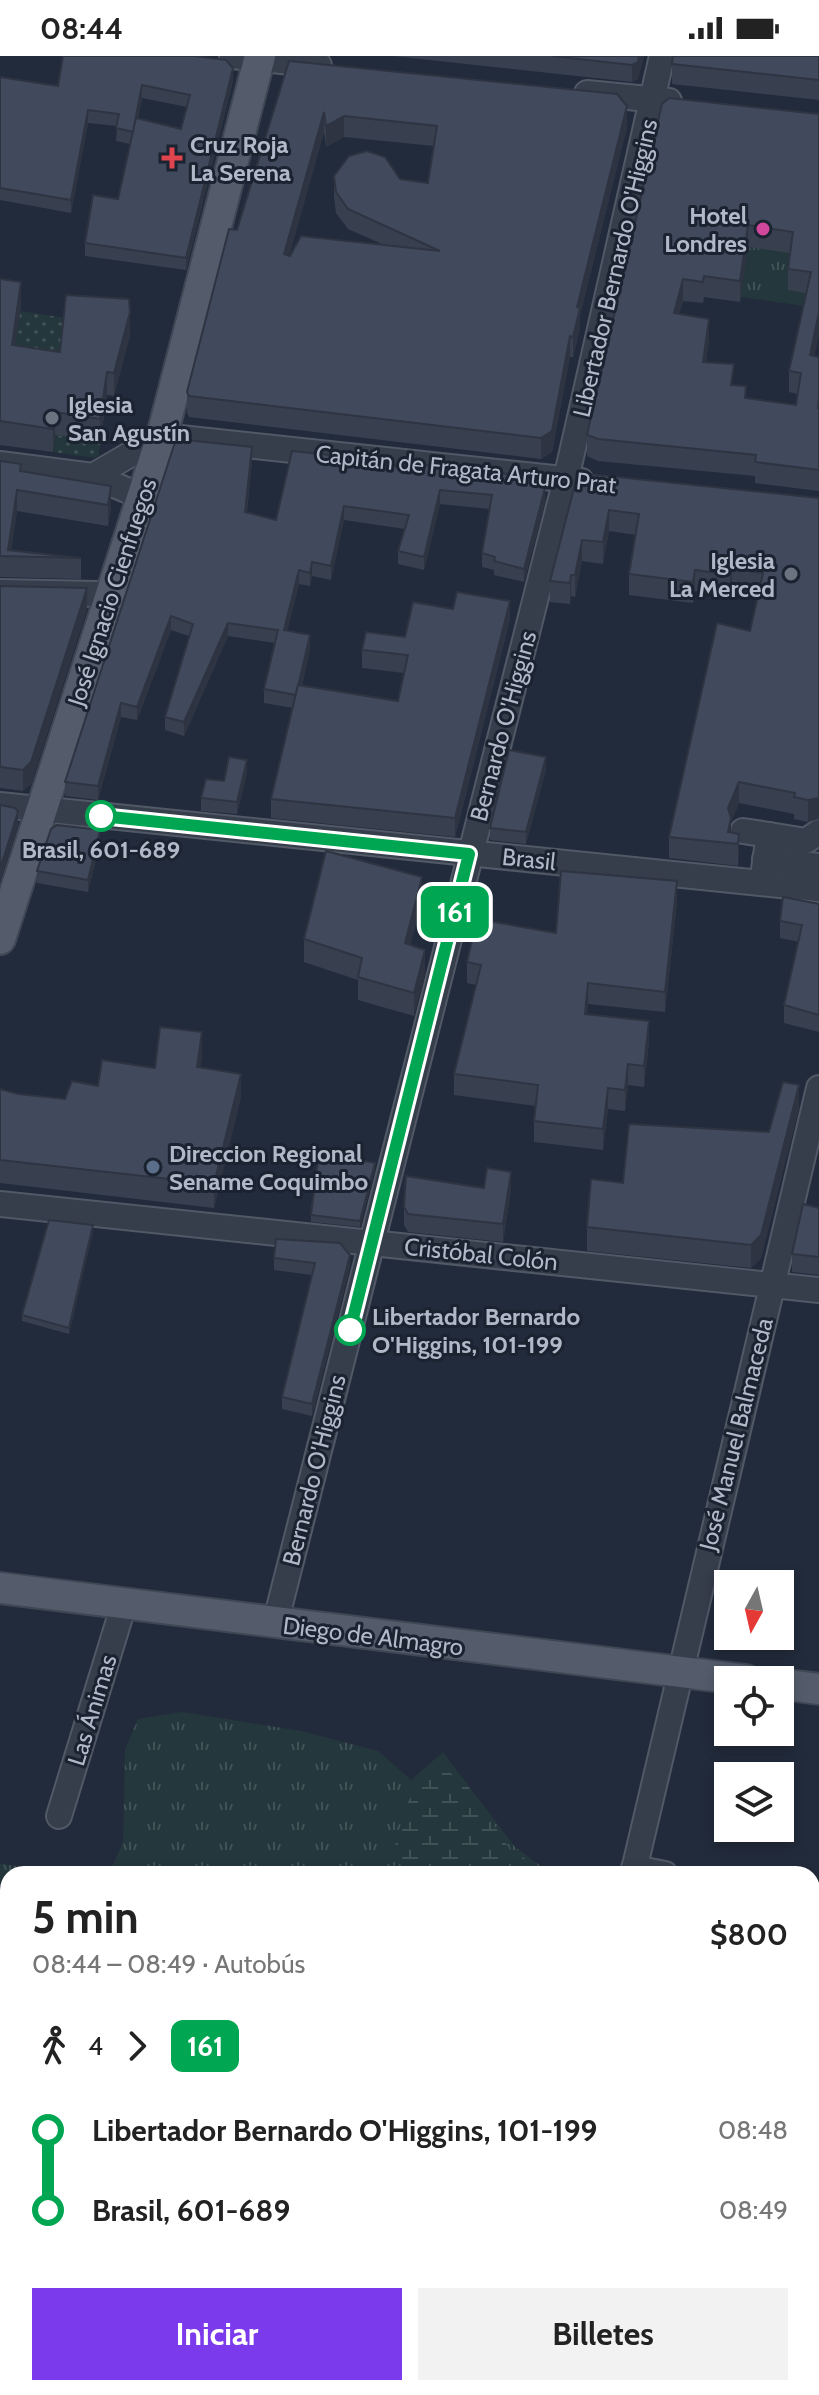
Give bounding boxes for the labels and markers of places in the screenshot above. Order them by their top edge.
place label: Cruz Roja La Serena [190,130,291,187]
marker: Cruz Roja La Serena [161,147,183,169]
place label: Hotel Londres [664,201,747,258]
marker: Hotel Londres [754,220,772,238]
place label: Iglesia San Agustín [68,390,190,447]
marker: Iglesia San Agustín [43,409,61,427]
place label: Iglesia La Merced [669,546,775,603]
marker: Iglesia La Merced [782,565,800,583]
marker: Brasil, 601-689 [86,801,116,831]
place label: Brasil, 601-689 [22,835,180,864]
place label: Direccion Regional Sename Coquimbo [169,1139,368,1196]
marker: Direccion Regional Sename Coquimbo [144,1158,162,1176]
place label: Libertador Bernardo O'Higgins, 101-199 [372,1302,581,1359]
marker: Libertador Bernardo O'Higgins, 101-199 [335,1315,365,1345]

